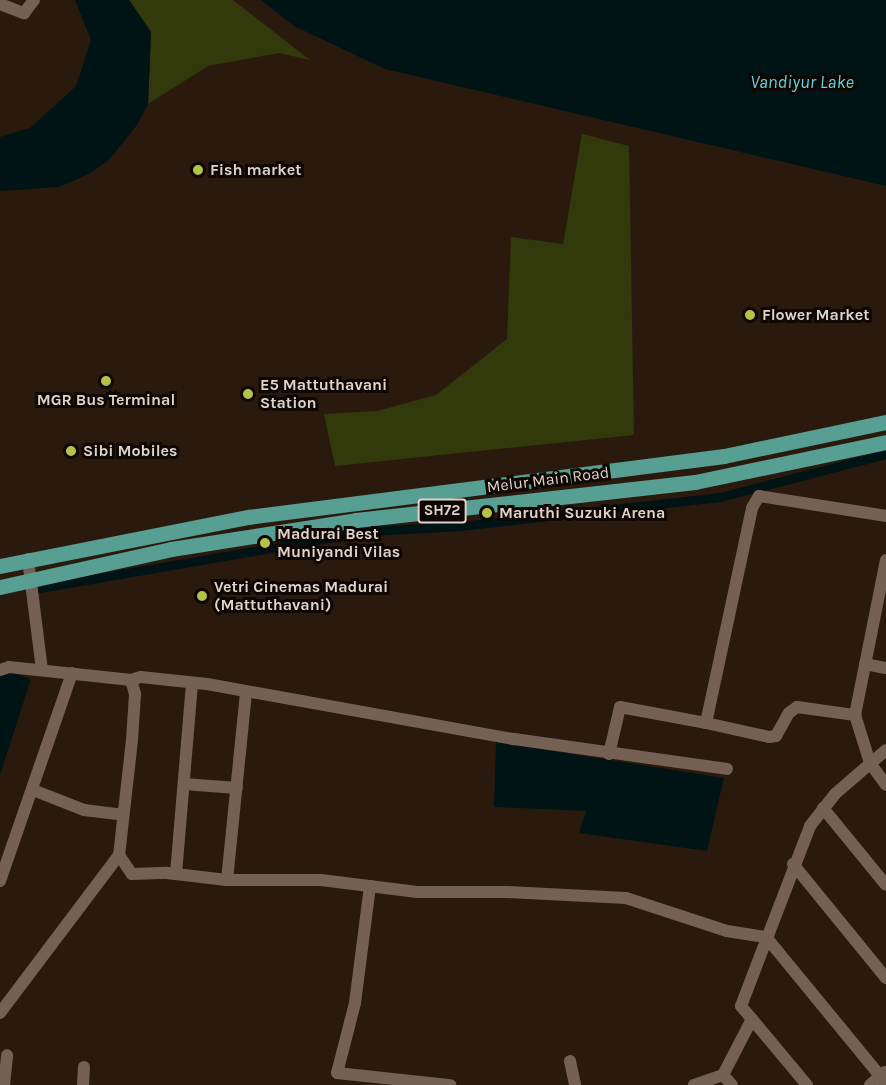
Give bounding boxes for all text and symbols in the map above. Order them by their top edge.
water label: Vandiyur Lake [750,71,854,93]
place label: Fish market [210,160,302,180]
marker: Fish market [191,163,205,177]
place label: Flower Market [762,305,869,325]
marker: Flower Market [743,308,757,322]
marker: MGR Bus Terminal [99,374,113,388]
place label: E5 Mattuthavani Station [260,375,387,413]
marker: E5 Mattuthavani Station [241,387,255,401]
place label: MGR Bus Terminal [37,390,175,410]
place label: Sibi Mobiles [83,441,177,461]
marker: Sibi Mobiles [64,444,78,458]
street label: Melur Main Road [486,463,610,497]
road number: SH72 [416,499,468,523]
place label: Maruthi Suzuki Arena [499,503,665,523]
marker: Maruthi Suzuki Arena [480,506,494,520]
place label: Madurai Best Muniyandi Vilas [277,524,400,562]
marker: Madurai Best Muniyandi Vilas [258,536,272,550]
place label: Vetri Cinemas Madurai (Mattuthavani) [214,577,388,615]
marker: Vetri Cinemas Madurai (Mattuthavani) [195,589,209,603]

